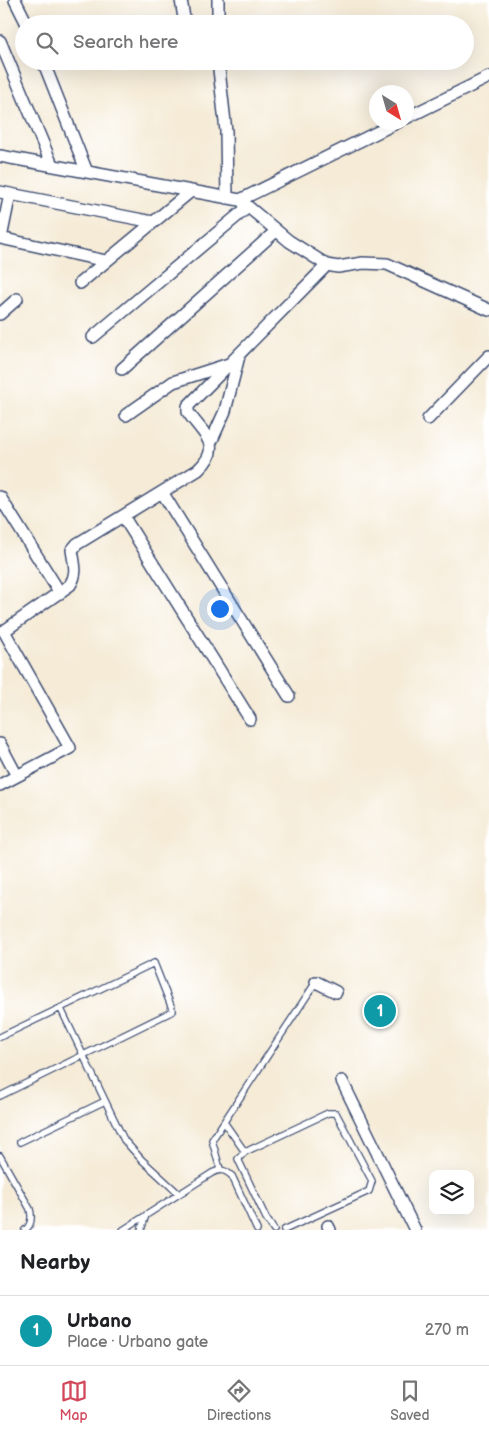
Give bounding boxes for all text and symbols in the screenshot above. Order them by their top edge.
search box [15,15,474,70]
icon: search [33,29,61,57]
text: Search here [73,31,178,54]
north arrow [369,85,414,130]
your location [207,596,233,622]
pin: 1 [364,992,396,1030]
map controls [429,1170,474,1215]
button: layers [429,1170,474,1215]
text: Nearby [20,1250,90,1275]
text: Urbano [67,1310,132,1333]
text: 1 [33,1321,39,1340]
text: 270 m [425,1321,469,1340]
text: Place · Urbano gate [67,1333,208,1352]
tab: Map [60,1377,88,1424]
tab: Directions [207,1377,271,1424]
tab: Saved [390,1377,429,1424]

